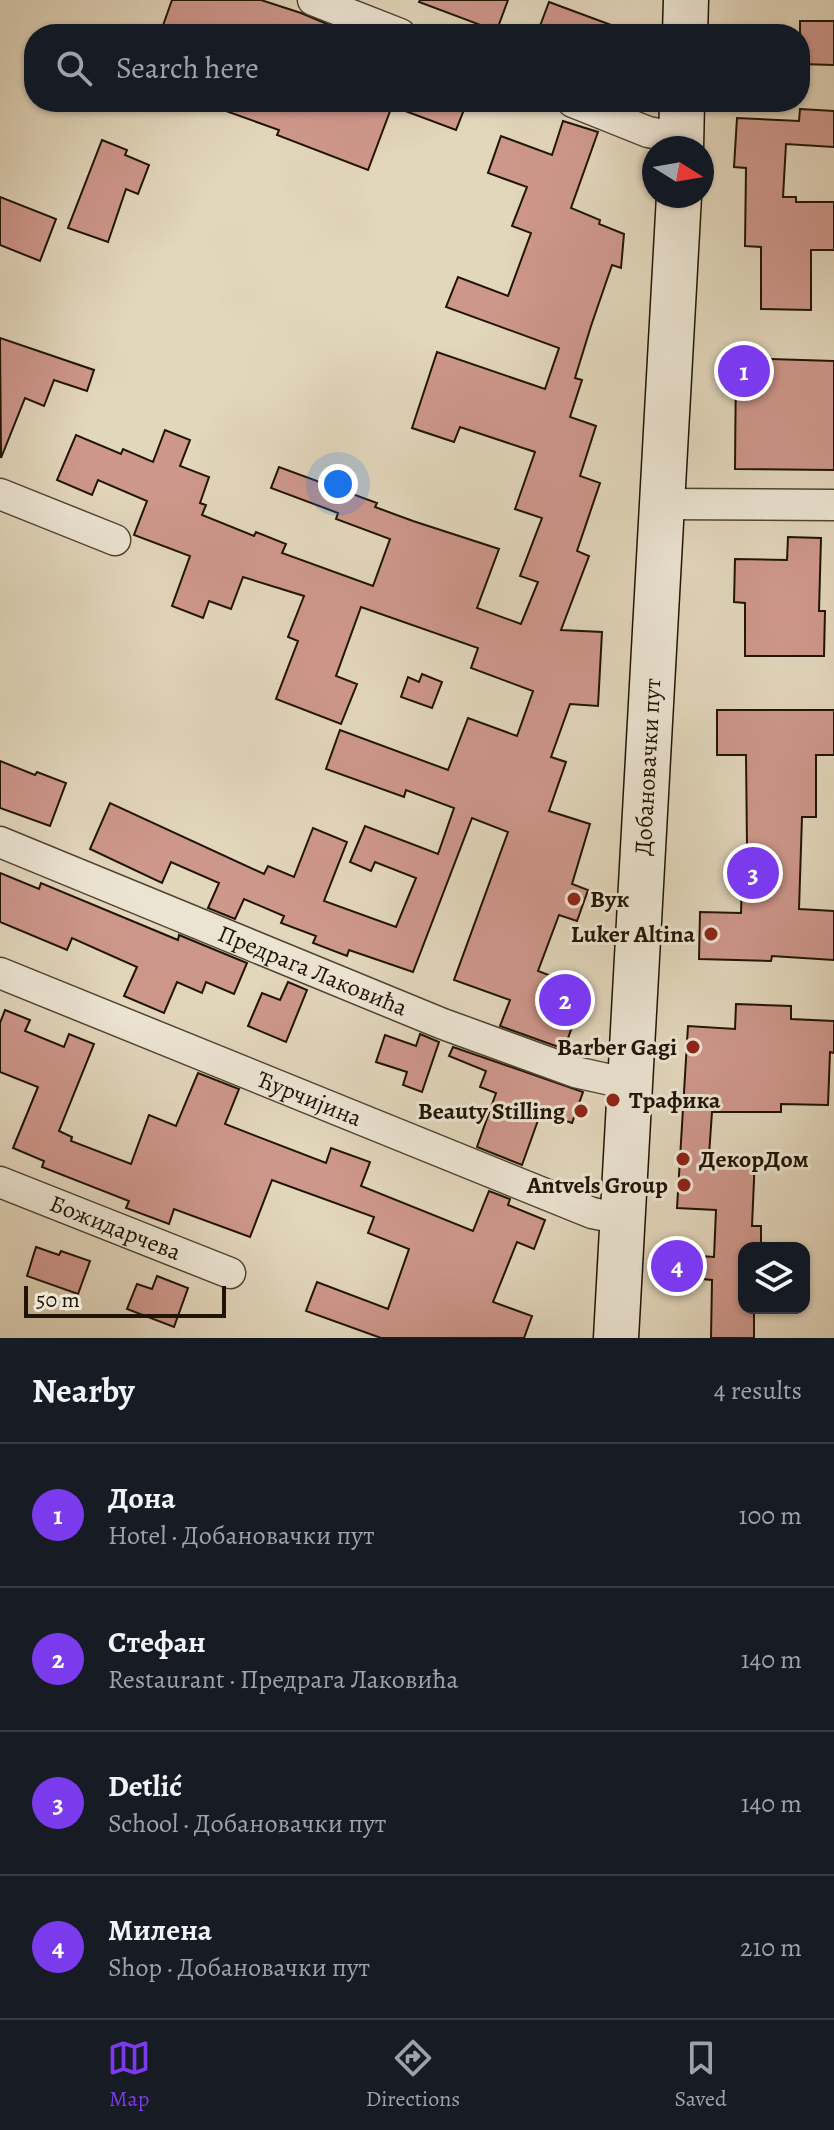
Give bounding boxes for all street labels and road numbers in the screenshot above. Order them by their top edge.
street label: Добановачки пут [627,677,668,857]
street label: Предрага Лаковића [213,917,412,1024]
street label: Ћурчијина [252,1063,367,1134]
street label: Божидарчева [45,1187,186,1268]

